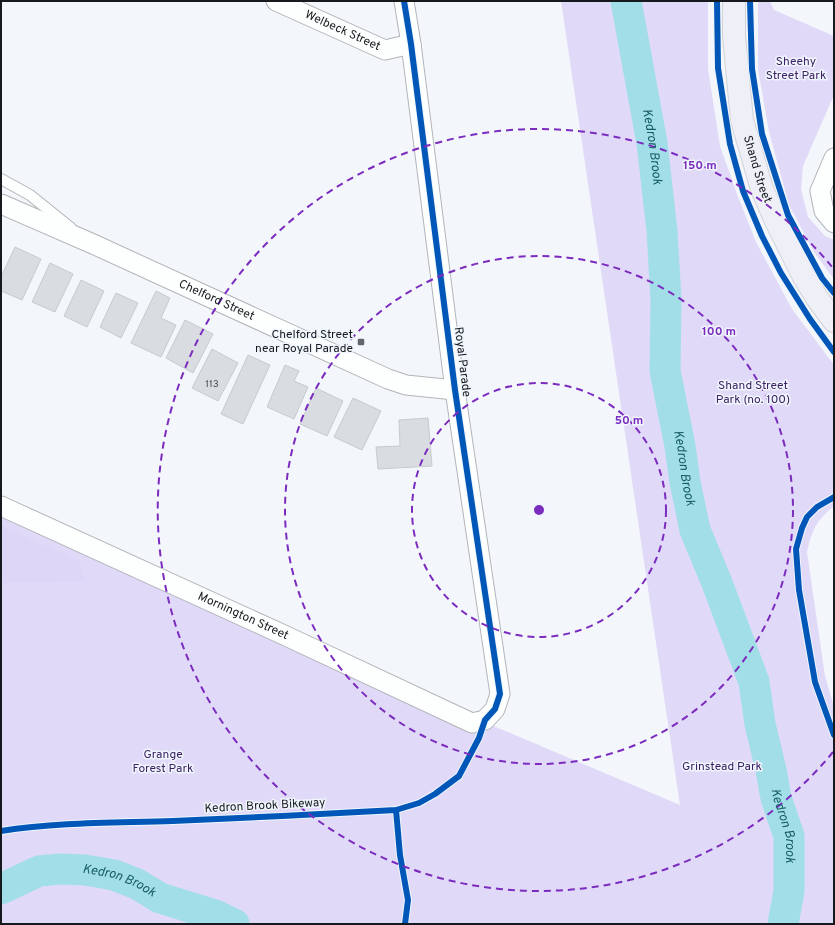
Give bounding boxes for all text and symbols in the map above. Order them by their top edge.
street label: Welbeck Street [302,7,383,55]
park label: Sheehy Street Park [766,54,826,84]
water label: Kedron Brook [638,107,665,186]
street label: Shand Street [739,134,775,206]
text: 150 m [683,158,717,174]
street label: Chelford Street [176,276,257,325]
text: 100 m [702,324,736,340]
street label: Royal Parade [450,326,474,398]
place label: Chelford Street near Royal Parade [255,327,353,357]
marker: Chelford Street near Royal Parade [356,337,366,347]
house number: 113 [205,378,219,391]
park label: Shand Street Park (no. 100) [716,378,790,408]
text: 50 m [615,413,643,429]
water label: Kedron Brook [669,429,698,508]
centre of rings [532,503,546,517]
street label: Mornington Street [195,589,291,644]
park label: Grange Forest Park [133,747,193,777]
park label: Grinstead Park [682,759,762,775]
water label: Kedron Brook [766,787,797,863]
street label: Kedron Brook Bikeway [204,795,326,817]
water label: Kedron Brook [81,862,159,901]

